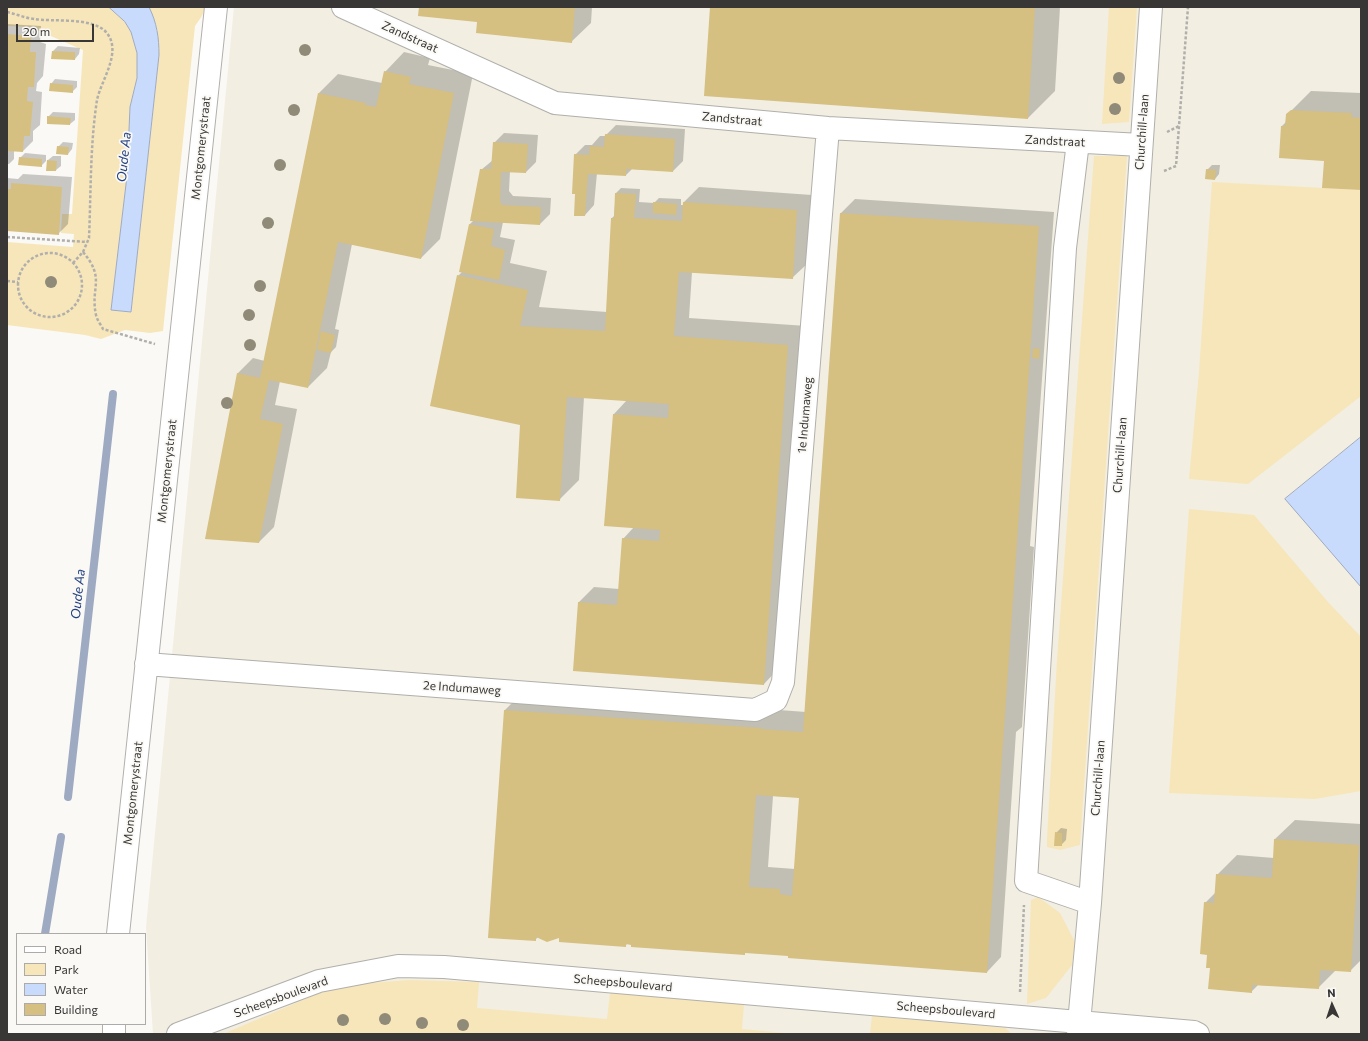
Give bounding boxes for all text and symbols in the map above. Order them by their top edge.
scale bar [18,16,96,42]
street label: Zandstraat [379,18,441,56]
text: 20 m [23,24,50,38]
street label: Churchill-laan [1132,94,1152,170]
street label: Montgomerystraat [188,95,214,201]
street label: Zandstraat [701,109,763,129]
water label: Oude Aa [114,131,134,183]
street label: Zandstraat [1024,132,1086,150]
street label: 1e Indumaweg [794,376,816,454]
street label: Churchill-laan [1110,417,1130,493]
street label: Montgomerystraat [154,418,180,524]
water label: Oude Aa [68,568,88,620]
street label: 2e Indumaweg [423,678,501,698]
street label: Montgomerystraat [120,740,146,846]
street label: Churchill-laan [1088,740,1108,816]
legend [16,933,146,1025]
text: Road [54,942,82,956]
text: Park [54,962,79,976]
street label: Scheepsboulevard [573,972,673,994]
street label: Scheepsboulevard [232,973,330,1021]
text: Water [54,982,88,996]
north arrow [1312,985,1352,1025]
text: N [1327,986,1336,999]
street label: Scheepsboulevard [896,999,996,1021]
text: Building [54,1002,98,1016]

